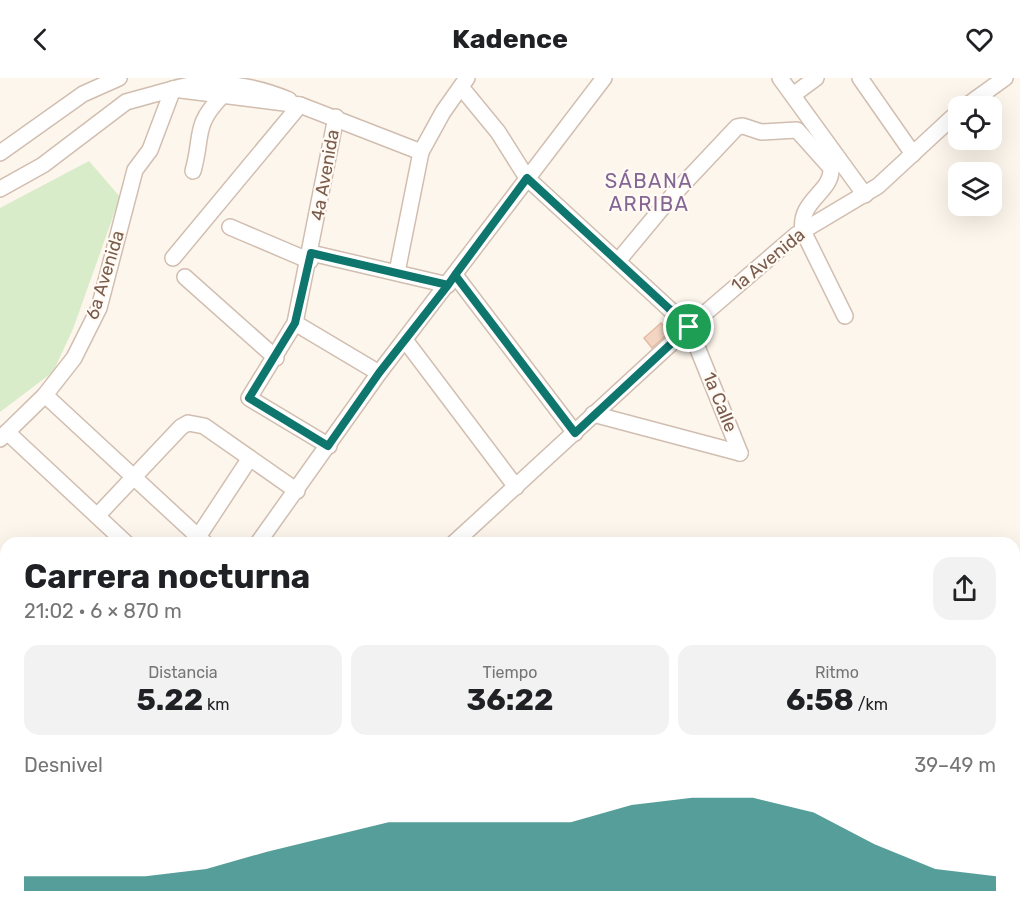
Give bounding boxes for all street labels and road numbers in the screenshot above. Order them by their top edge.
street label: 4a Avenida [306,128,344,222]
street label: 1a Avenida [727,224,809,296]
street label: 6a Avenida [81,228,129,322]
street label: 1a Calle [698,369,742,435]

